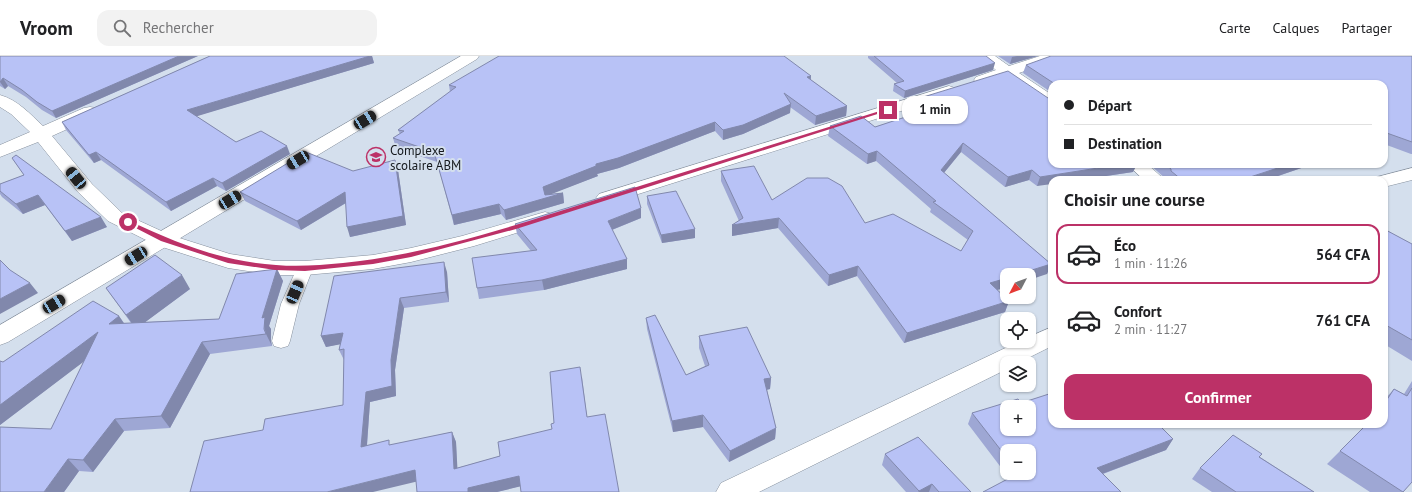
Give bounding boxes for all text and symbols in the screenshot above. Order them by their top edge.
search box [97,10,377,46]
text: Vroom [20,16,73,40]
icon: search [111,17,133,39]
text: Rechercher [143,18,214,37]
text: Carte [1219,19,1251,37]
text: Calques [1273,19,1319,37]
text: Partager [1341,19,1392,37]
callout: 1 min [902,96,968,124]
text: Départ [1088,96,1132,115]
route end [879,101,897,119]
text: 1 min [919,101,951,118]
car [352,109,378,131]
text: Destination [1088,134,1162,153]
place label: Complexe scolaire ABM [390,142,461,174]
school or university icon: Complexe scolaire ABM [365,146,387,168]
car [285,149,311,171]
car [64,165,88,191]
text: Choisir une course [1064,188,1205,211]
car [217,189,243,211]
route start [119,213,137,231]
icon: car [1066,236,1102,272]
text: Éco [1114,236,1136,255]
car [123,245,149,267]
text: 564 CFA [1316,245,1370,264]
text: 1 min · 11:26 [1114,255,1187,272]
north arrow [1000,268,1036,304]
map controls [1000,268,1036,480]
car [285,279,305,305]
car [41,293,67,315]
icon: car [1066,302,1102,338]
text: Confort [1114,302,1162,321]
text: 761 CFA [1316,311,1370,330]
button: locate [1000,312,1036,348]
text: 2 min · 11:27 [1114,321,1187,338]
button: layers [1000,356,1036,392]
button: Confirmer [1064,374,1372,420]
button: + [1000,400,1036,436]
button: − [1000,444,1036,480]

